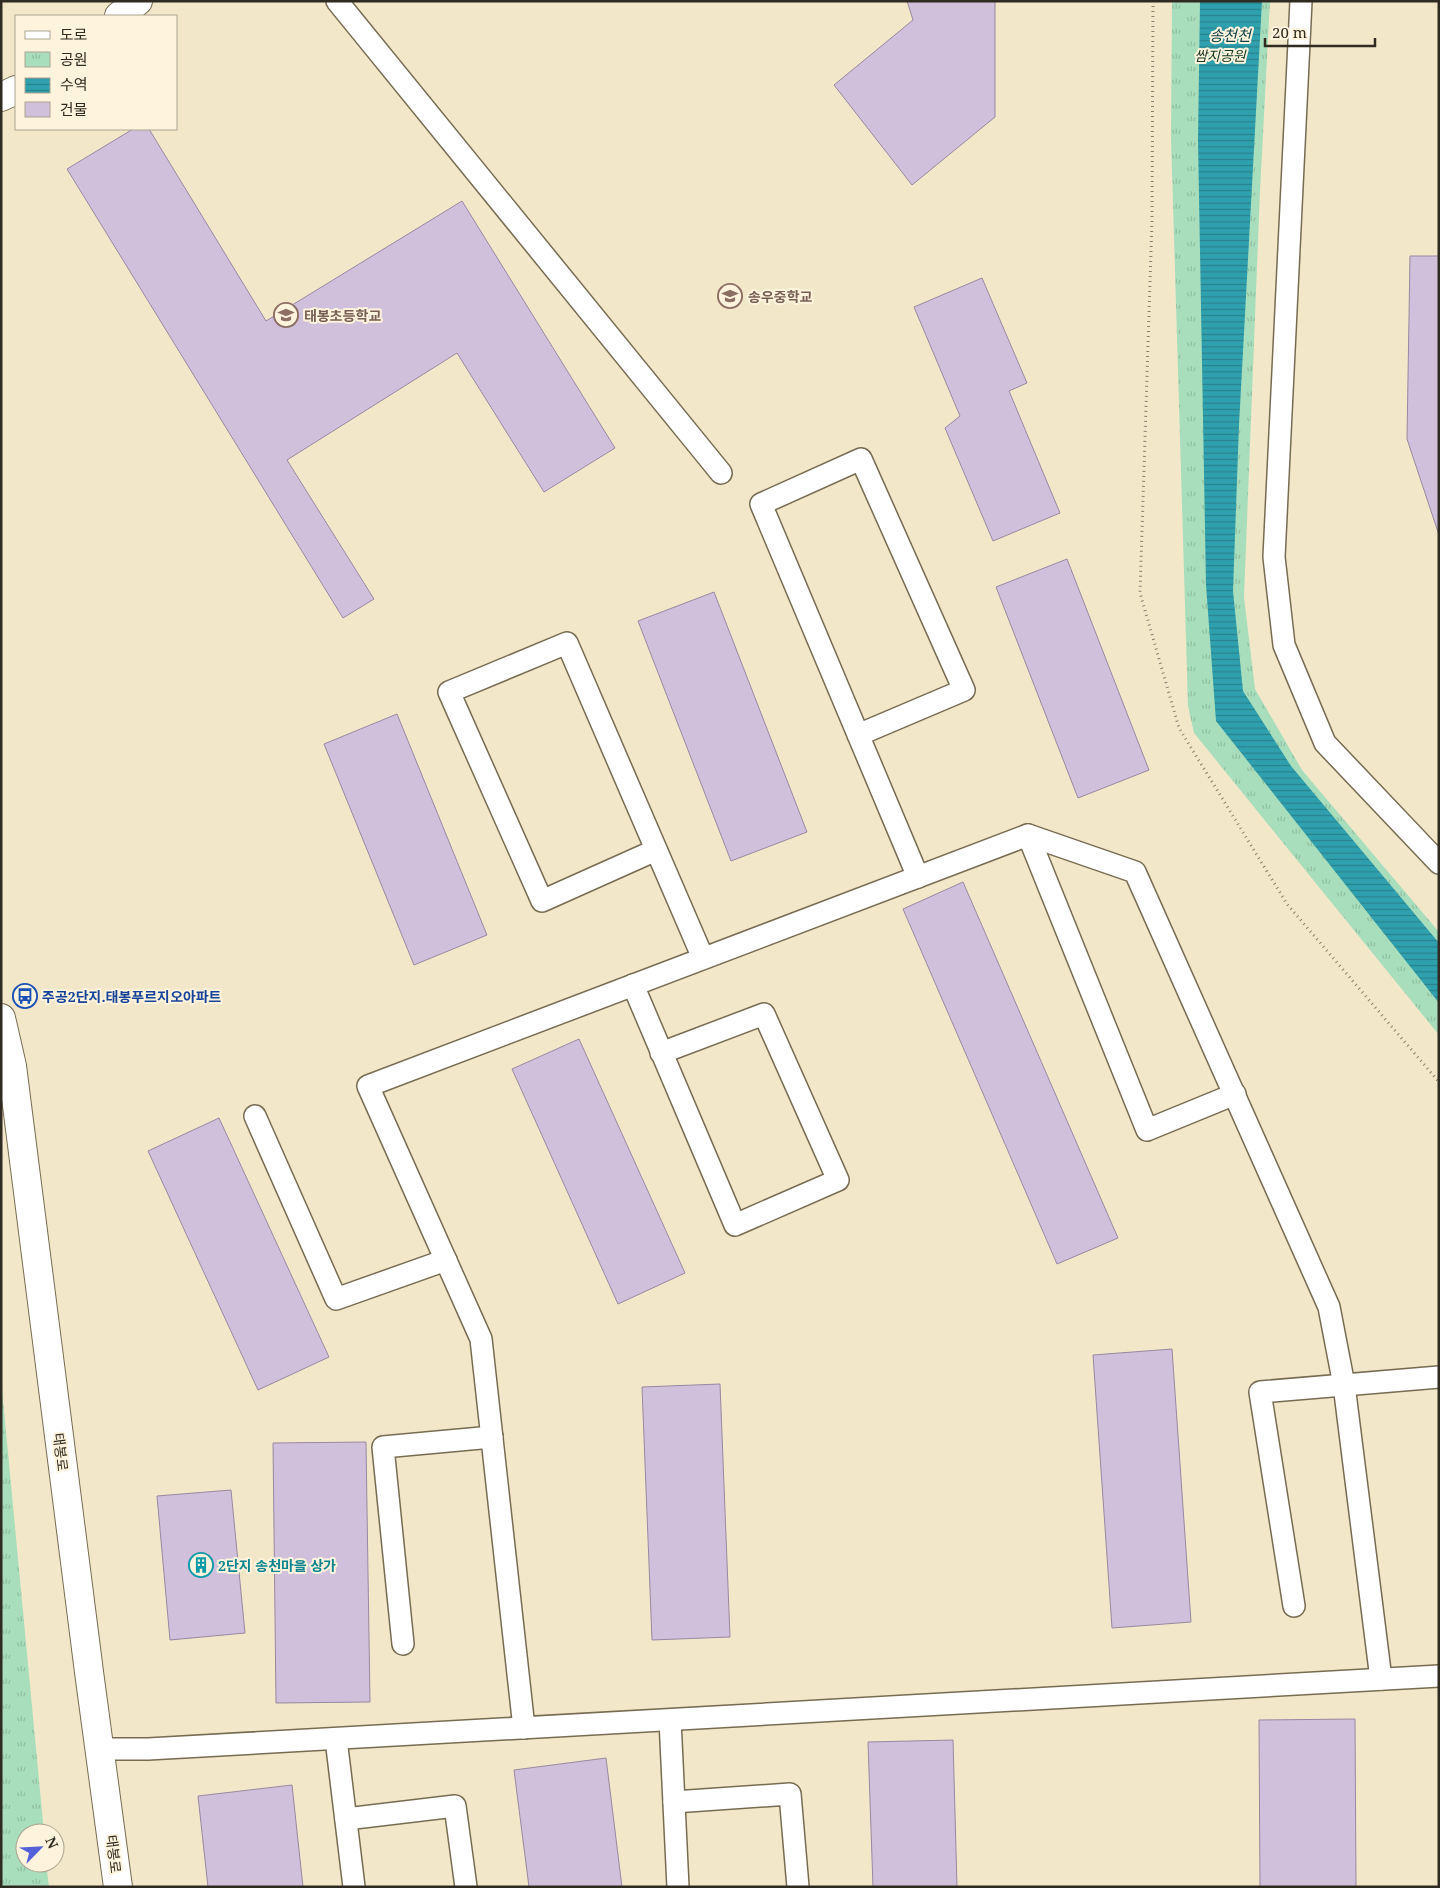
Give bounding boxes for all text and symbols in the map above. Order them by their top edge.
legend [15,15,178,130]
scale bar [1265,15,1375,47]
text: 20 m [1272,22,1307,42]
text: 도로 [60,24,88,44]
water label: 송천천 [1209,25,1253,45]
park label: 쌈지공원 [1194,46,1247,65]
text: 공원 [60,49,88,69]
text: 수역 [60,74,88,94]
text: 건물 [60,99,88,119]
school or university icon: 송우중학교 [717,283,743,309]
place label: 송우중학교 [748,287,813,306]
school or university icon: 태봉초등학교 [273,302,299,328]
place label: 태봉초등학교 [304,306,381,325]
bus stop icon: 주공2단지.태봉푸르지오아파트 [12,983,38,1009]
place label: 주공2단지.태봉푸르지오아파트 [42,987,222,1006]
street label: 태봉로 [49,1432,73,1472]
building icon: 2단지 송천마을 상가 [188,1552,214,1578]
place label: 2단지 송천마을 상가 [218,1556,336,1575]
north arrow [15,1823,65,1873]
text: N [41,1834,63,1851]
street label: 태봉로 [102,1834,126,1874]

